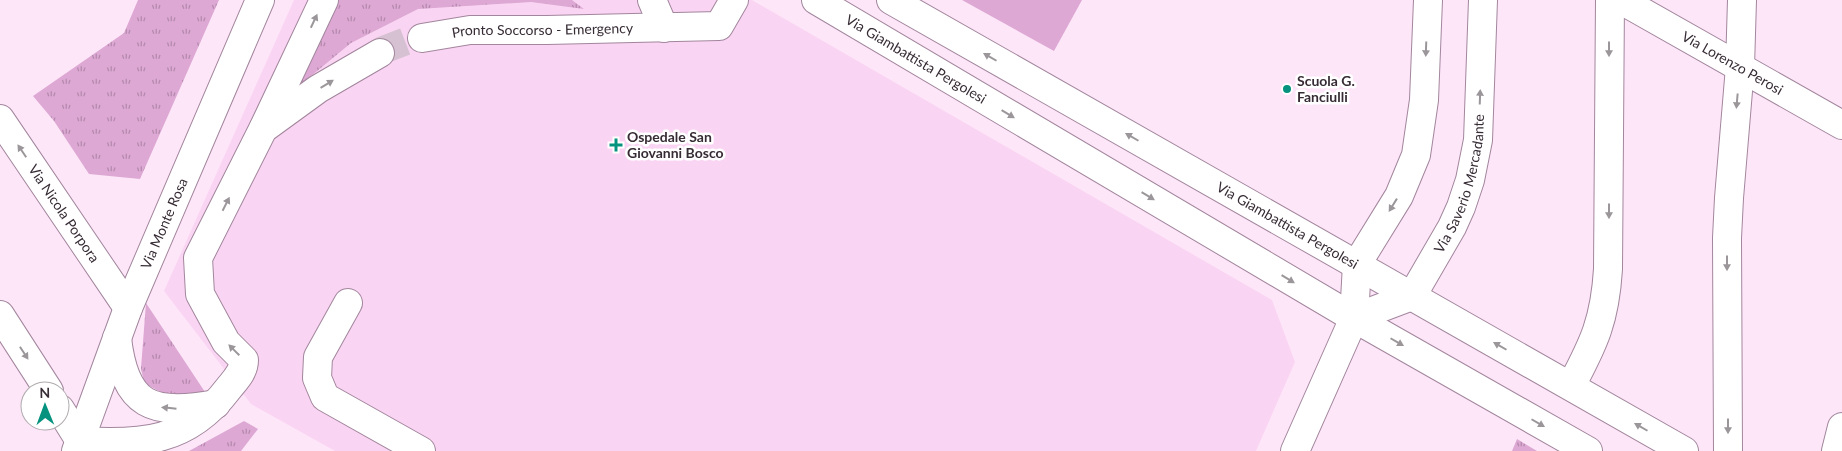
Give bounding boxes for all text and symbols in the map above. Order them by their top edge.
street label: Via Giambattista Pergolesi [843,10,990,107]
one-way arrow [310,14,318,28]
street label: Pronto Soccorso - Emergency [450,19,634,41]
street label: Via Lorenzo Perosi [1679,27,1786,98]
one-way arrow [1422,41,1430,57]
one-way arrow [1605,41,1613,57]
one-way arrow [984,52,997,61]
place label: Scuola G. Fanciulli [1297,72,1355,105]
one-way arrow [321,79,334,88]
marker: Scuola G. Fanciulli [1281,83,1293,95]
one-way arrow [1476,88,1484,104]
one-way arrow [1733,93,1741,109]
one-way arrow [1002,109,1015,118]
street label: Via Saverio Mercadante [1430,114,1487,256]
place label: Ospedale San Giovanni Bosco [627,128,724,161]
one-way arrow [1125,132,1138,141]
marker: Ospedale San Giovanni Bosco [609,138,623,152]
one-way arrow [17,145,27,158]
street label: Via Nicola Porpora [25,161,104,265]
street label: Via Monte Rosa [137,175,191,271]
street label: Via Giambattista Pergolesi [1214,178,1362,272]
one-way arrow [1142,192,1155,201]
one-way arrow [222,197,230,211]
one-way arrow [1388,199,1398,212]
one-way arrow [1604,203,1612,219]
one-way arrow [1723,255,1731,271]
one-way arrow [1282,275,1295,284]
one-way arrow [1390,338,1403,347]
one-way arrow [1493,342,1508,350]
one-way arrow [228,344,240,356]
one-way arrow [20,347,29,360]
north arrow [20,381,70,431]
text: N [39,384,50,401]
one-way arrow [160,404,176,412]
one-way arrow [1531,418,1545,427]
one-way arrow [1724,418,1732,434]
one-way arrow [1635,422,1648,431]

